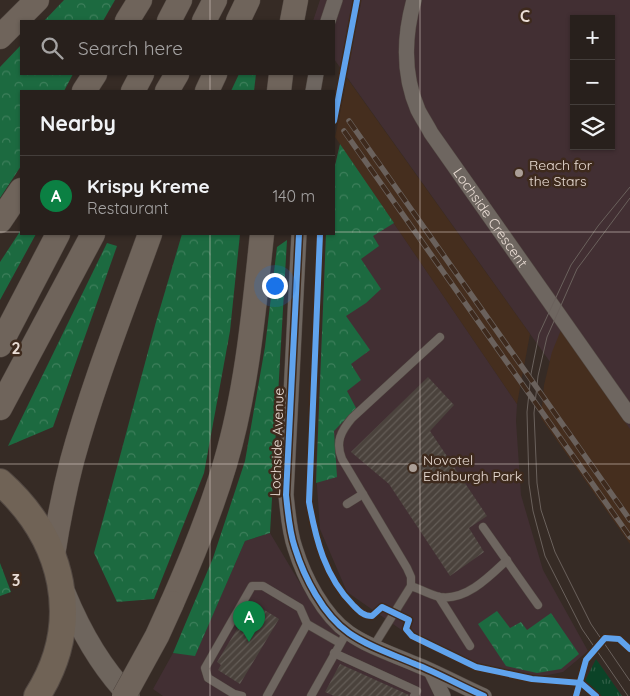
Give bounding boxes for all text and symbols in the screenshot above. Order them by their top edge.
text: C [520,6,530,26]
map controls [570,15,615,150]
button: + [570,15,615,60]
search box [20,20,335,75]
icon: search [38,34,66,62]
text: Search here [78,36,183,60]
button: − [570,60,615,105]
button: layers [570,105,615,150]
text: Nearby [40,110,116,136]
place label: Reach for the Stars [529,156,593,190]
street label: Lochside Crescent [449,164,532,271]
marker: Reach for the Stars [513,167,525,179]
text: Krispy Kreme [87,174,210,198]
text: A [51,186,61,206]
text: 140 m [272,186,315,206]
text: Restaurant [87,198,169,218]
your location [262,273,288,299]
text: 2 [11,338,21,358]
street label: Lochside Avenue [266,387,288,497]
place label: Novotel Edinburgh Park [423,451,522,485]
marker: Novotel Edinburgh Park [407,462,419,474]
text: 3 [12,570,20,590]
pin: A [233,601,265,642]

